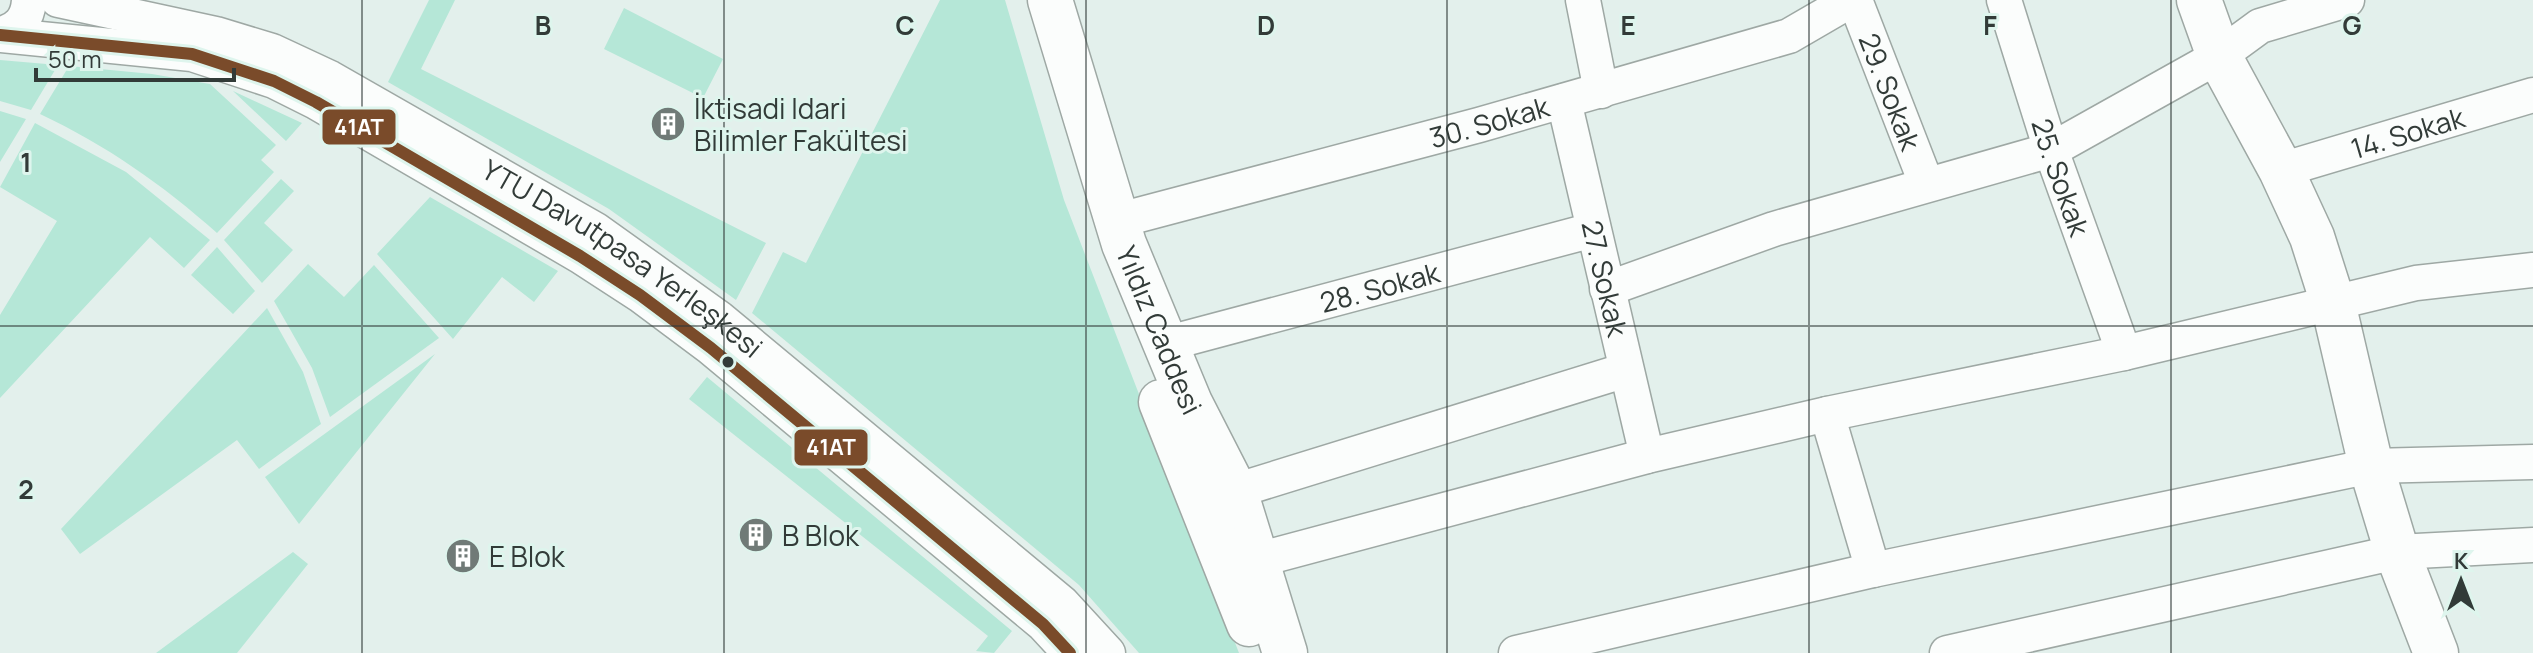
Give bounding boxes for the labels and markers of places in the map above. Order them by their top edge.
place label: İktisadi Idari Bilimler Fakültesi [694,89,908,159]
building icon: İktisadi Idari Bilimler Fakültesi [649,105,687,143]
unlabelled marker [720,354,736,370]
building icon: B Blok [737,516,775,554]
place label: B Blok [782,516,860,554]
building icon: E Blok [444,537,482,575]
place label: E Blok [489,537,566,575]

